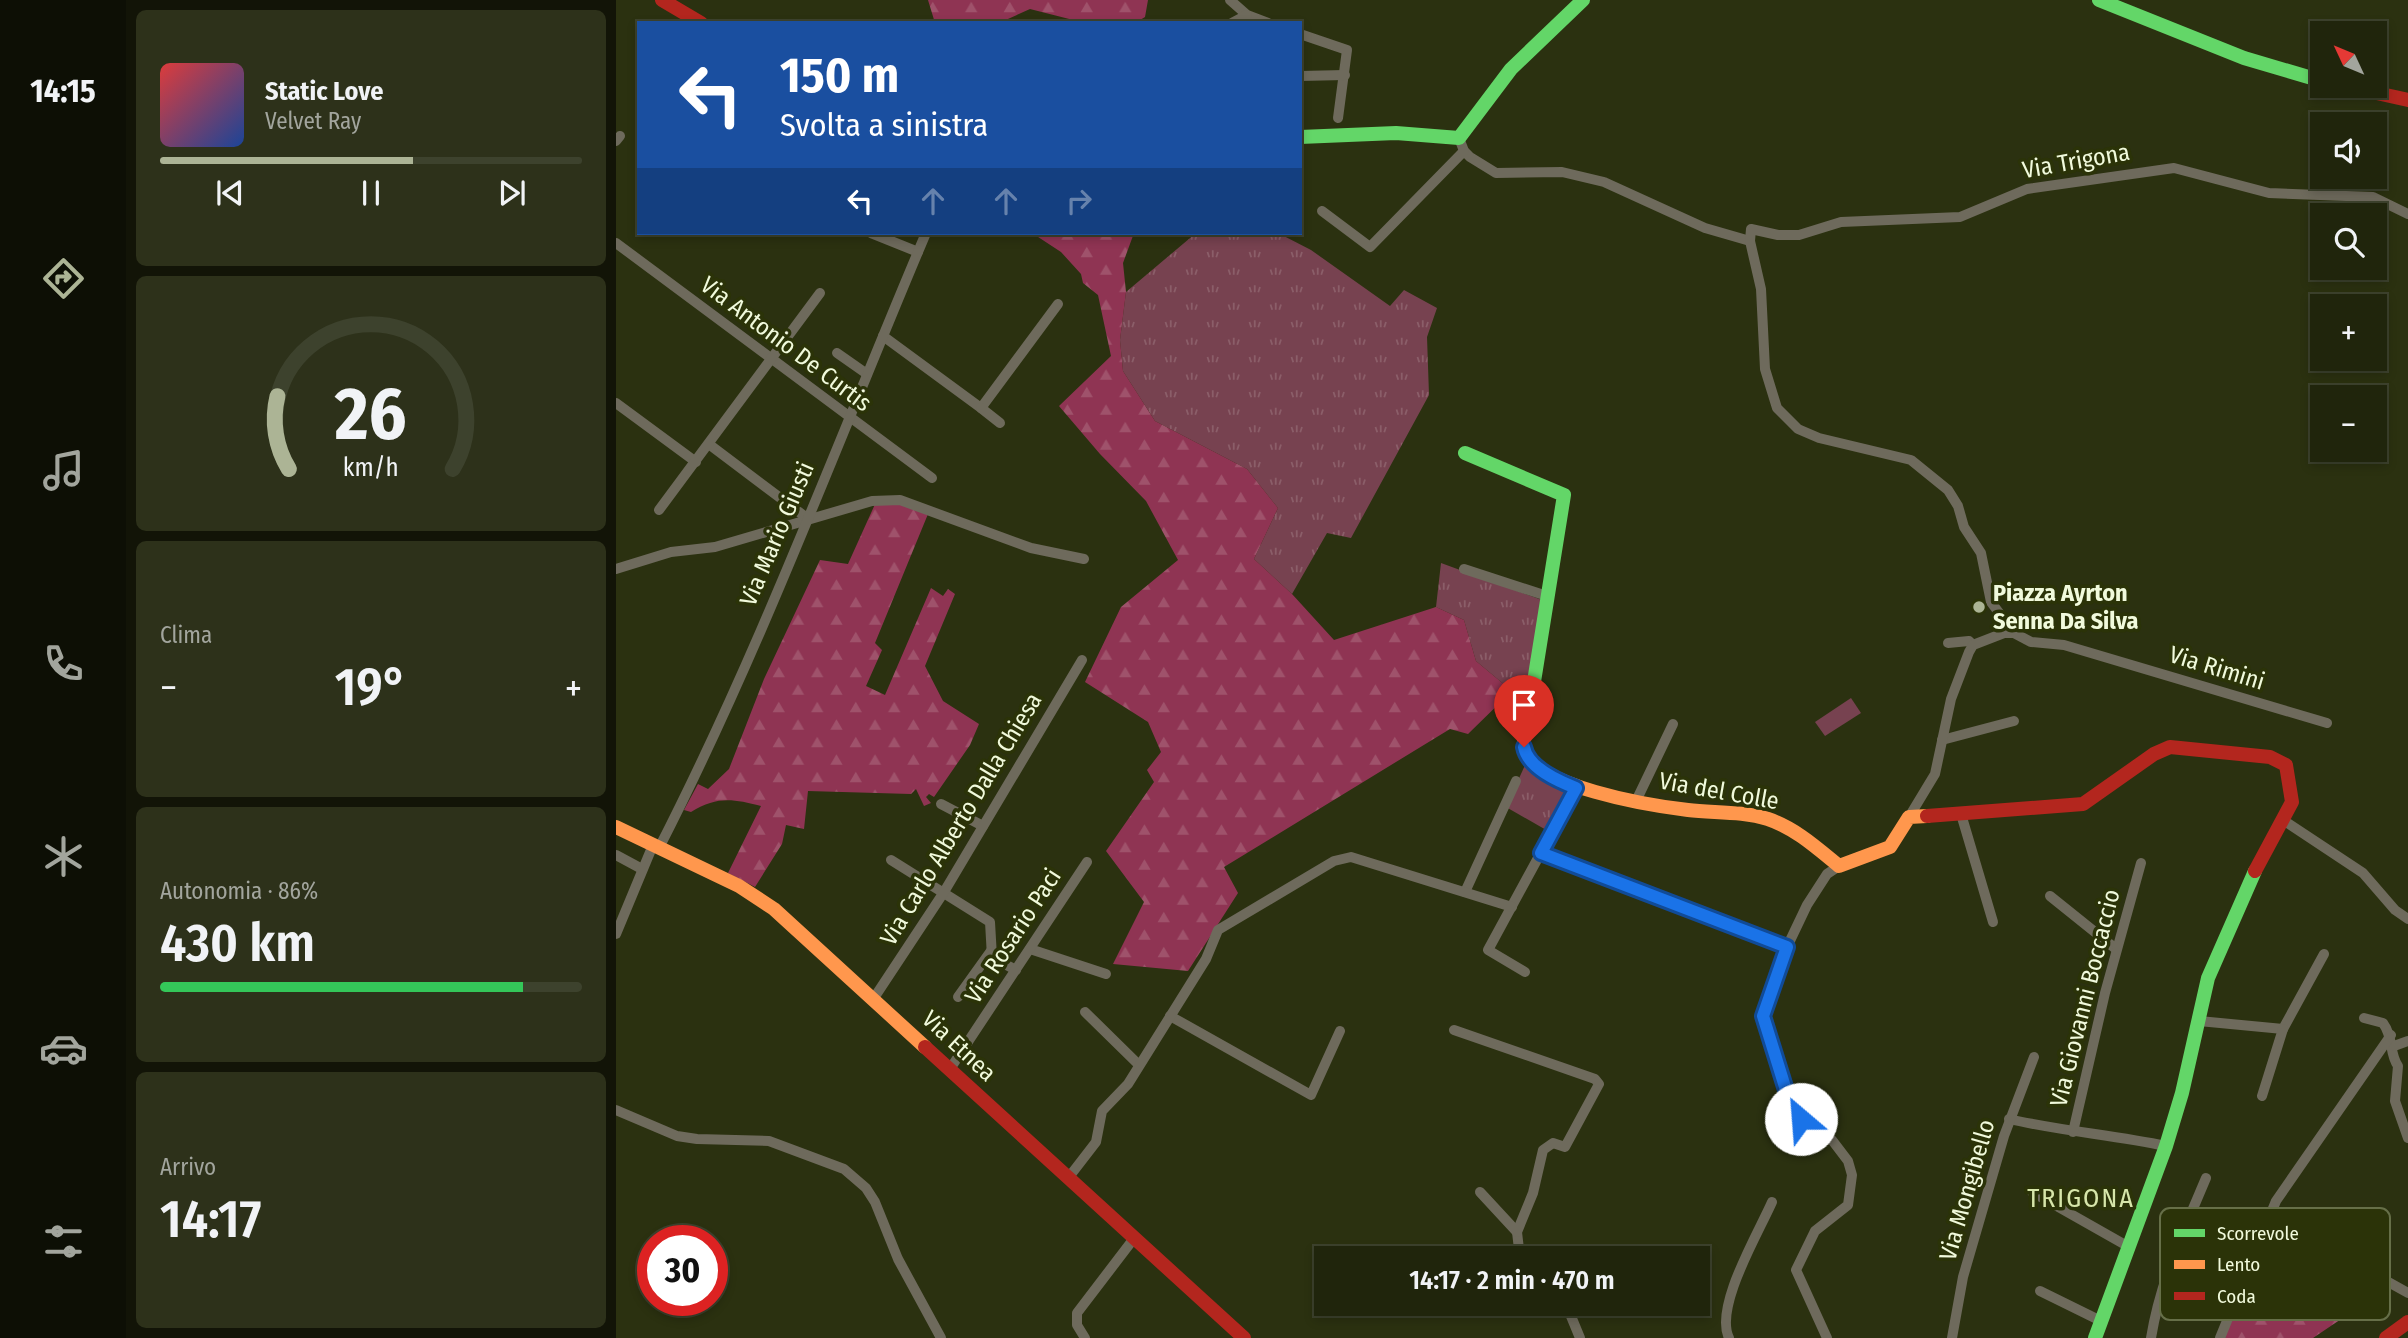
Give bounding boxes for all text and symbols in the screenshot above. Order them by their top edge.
north arrow [2310,21,2387,98]
map controls [2310,21,2387,462]
text: 150 m [780,46,899,105]
icon: left [665,49,756,140]
text: 14:15 [30,72,96,110]
text: Static Love [265,76,383,107]
text: Svolta a sinistra [780,106,988,144]
text: Velvet Ray [265,107,361,135]
button: sound [2310,112,2387,189]
street label: Via Trigona [2020,138,2132,184]
icon: previous [211,174,249,212]
icon: pause [352,174,390,212]
icon: next [493,174,531,212]
icon: left [841,182,879,220]
icon: ahead [914,182,952,220]
icon: ahead [987,182,1025,220]
icon: right [1060,182,1098,220]
button: search [2310,203,2387,280]
icon: directions [39,254,88,303]
street label: Via Antonio De Curtis [695,271,877,417]
button: + [2310,294,2387,371]
text: 26 [334,372,407,459]
button: − [2310,385,2387,462]
icon: music [39,446,88,495]
text: km/h [343,453,399,483]
street label: Via Mario Giusti [734,458,820,610]
place label: Piazza Ayrton Senna Da Silva [1993,579,2138,635]
marker: Piazza Ayrton Senna Da Silva [1971,599,1987,615]
text: Clima [160,621,212,649]
icon: phone [39,639,88,688]
street label: Via Rimini [2166,640,2268,696]
text: 19° [335,656,407,719]
text: − [160,665,177,711]
text: + [565,665,582,711]
pin [1494,675,1554,747]
icon: arrive [1505,686,1543,724]
street label: Via Carlo Alberto Dalla Chiesa [874,688,1048,950]
street label: Via del Colle [1657,767,1781,815]
icon: climate [39,832,88,881]
street label: Via Rosario Paci [959,863,1067,1009]
text: Autonomia · 86% [160,877,318,905]
street label: Via Giovanni Boccaccio [2044,886,2126,1110]
text: 430 km [160,912,315,975]
street label: Via Etnea [916,1005,1002,1087]
icon: car [39,1024,88,1073]
position arrow [1764,1082,1838,1156]
street label: Via Mongibello [1934,1116,2000,1264]
text: Arrivo [160,1153,216,1181]
district label: TRIGONA [2027,1183,2135,1214]
text: 14:17 [160,1188,261,1251]
legend [2160,1208,2390,1320]
icon: filters [39,1217,88,1266]
text: Scorrevole [2217,1222,2299,1245]
speed limit sign: 30 [637,1225,728,1316]
text: Lento [2217,1253,2260,1276]
text: 14:17 · 2 min · 470 m [1409,1265,1615,1296]
text: Coda [2217,1285,2256,1308]

